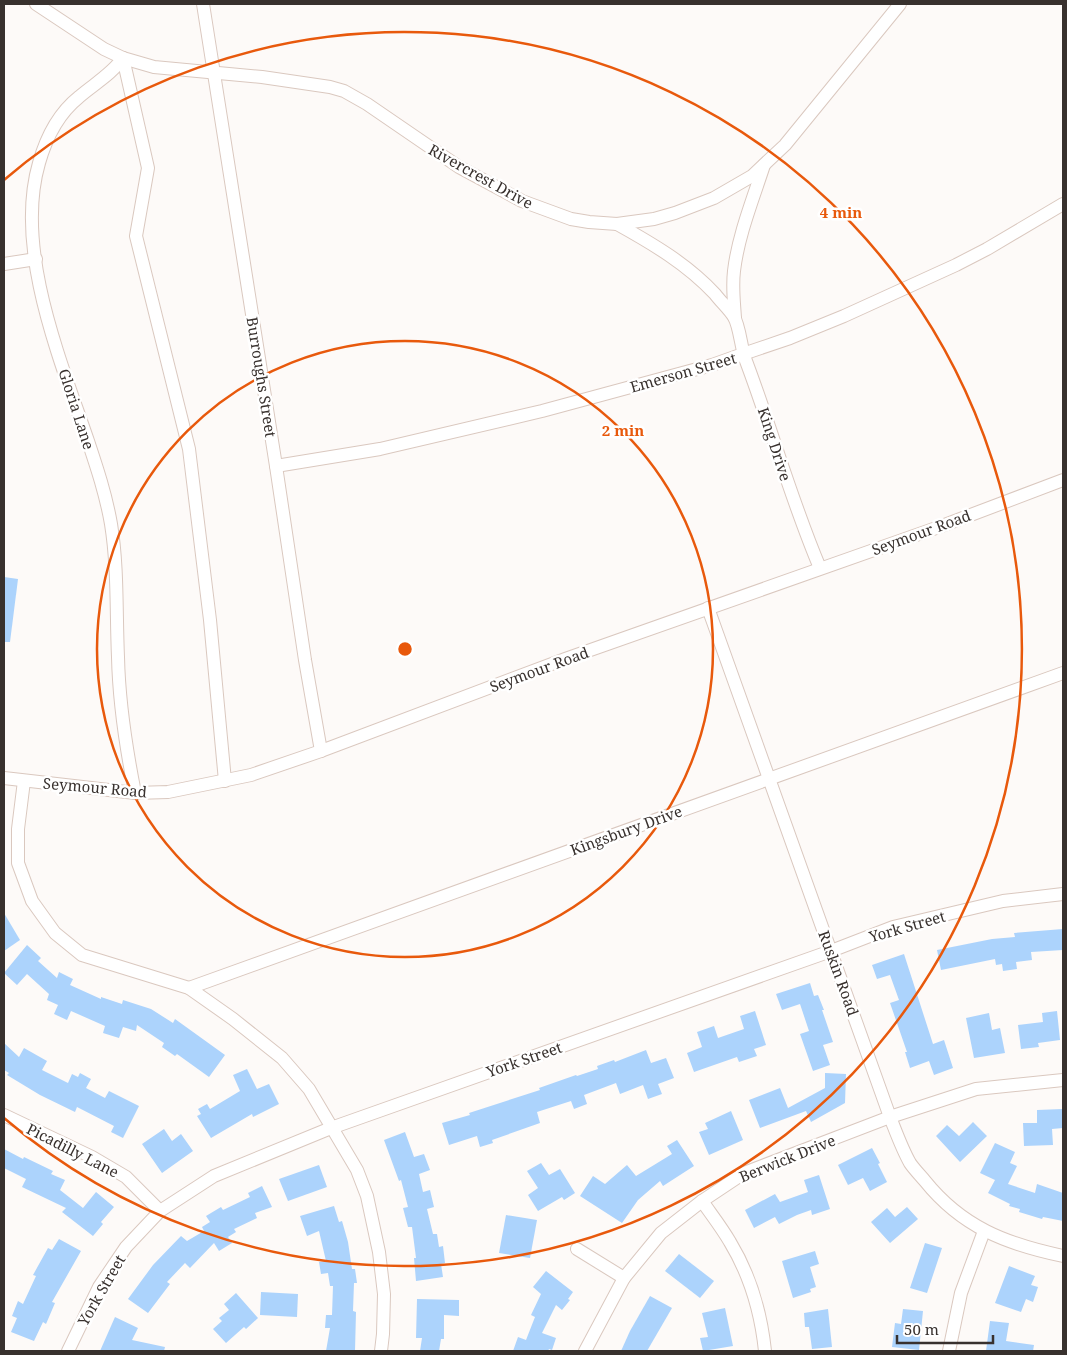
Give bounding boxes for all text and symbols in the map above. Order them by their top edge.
street label: Rivercrest Drive [425,139,537,213]
text: 4 min [820,202,862,222]
street label: Burroughs Street [243,315,281,439]
street label: Emerson Street [628,347,738,397]
street label: Gloria Lane [55,366,99,452]
street label: King Drive [754,405,796,483]
text: 2 min [602,420,644,440]
street label: Seymour Road [869,505,973,559]
centre of rings [396,640,414,658]
street label: Seymour Road [487,642,591,696]
street label: Seymour Road [42,772,148,802]
street label: Kingsbury Drive [567,801,685,859]
street label: York Street [866,906,948,947]
street label: Ruskin Road [814,928,864,1018]
street label: York Street [483,1037,564,1082]
street label: Picadilly Lane [24,1118,122,1182]
street label: Berwick Drive [736,1130,838,1186]
street label: York Street [72,1251,129,1330]
scale bar [897,1312,993,1344]
text: 50 m [904,1319,939,1339]

